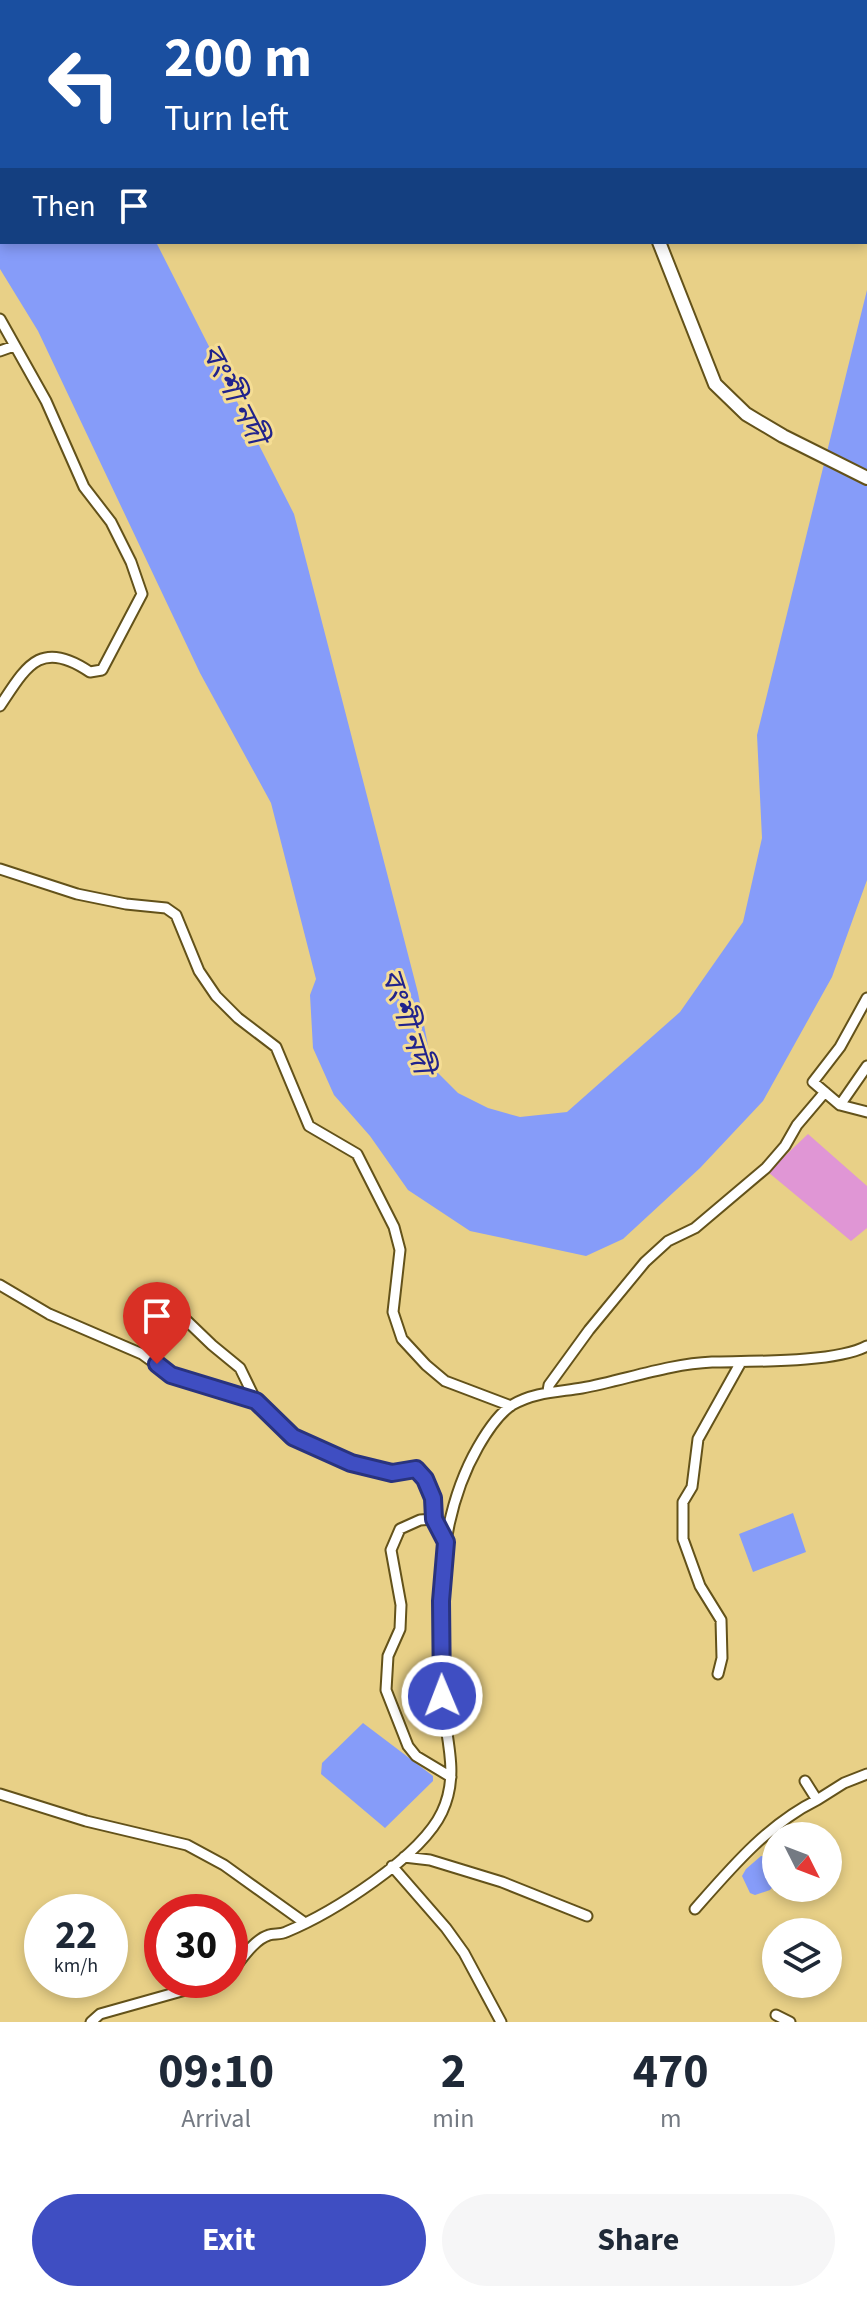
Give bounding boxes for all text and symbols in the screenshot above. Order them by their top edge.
text: 200 m [164,19,312,98]
icon: left [32,32,136,136]
text: Turn left [164,93,289,144]
icon: arrive [112,184,156,228]
text: Then [32,185,96,228]
water label: বংশী নদী [190,336,280,456]
water label: বংশী নদী [370,963,446,1084]
pin [123,1282,191,1364]
icon: arrive [135,1294,179,1338]
position arrow [400,1654,484,1738]
north arrow [762,1822,842,1902]
map controls [762,1822,842,1998]
speed limit sign: 30 [144,1894,248,1998]
text: 22 [55,1907,97,1964]
button: layers [762,1918,842,1998]
text: km/h [54,1952,98,1980]
text: 09:10 [158,2038,274,2106]
text: 2 [441,2038,466,2106]
text: 470 [633,2038,709,2106]
text: Arrival [181,2100,251,2137]
text: min [432,2100,474,2137]
text: m [660,2100,681,2137]
button: Exit [32,2194,426,2286]
button: Share [442,2194,835,2286]

